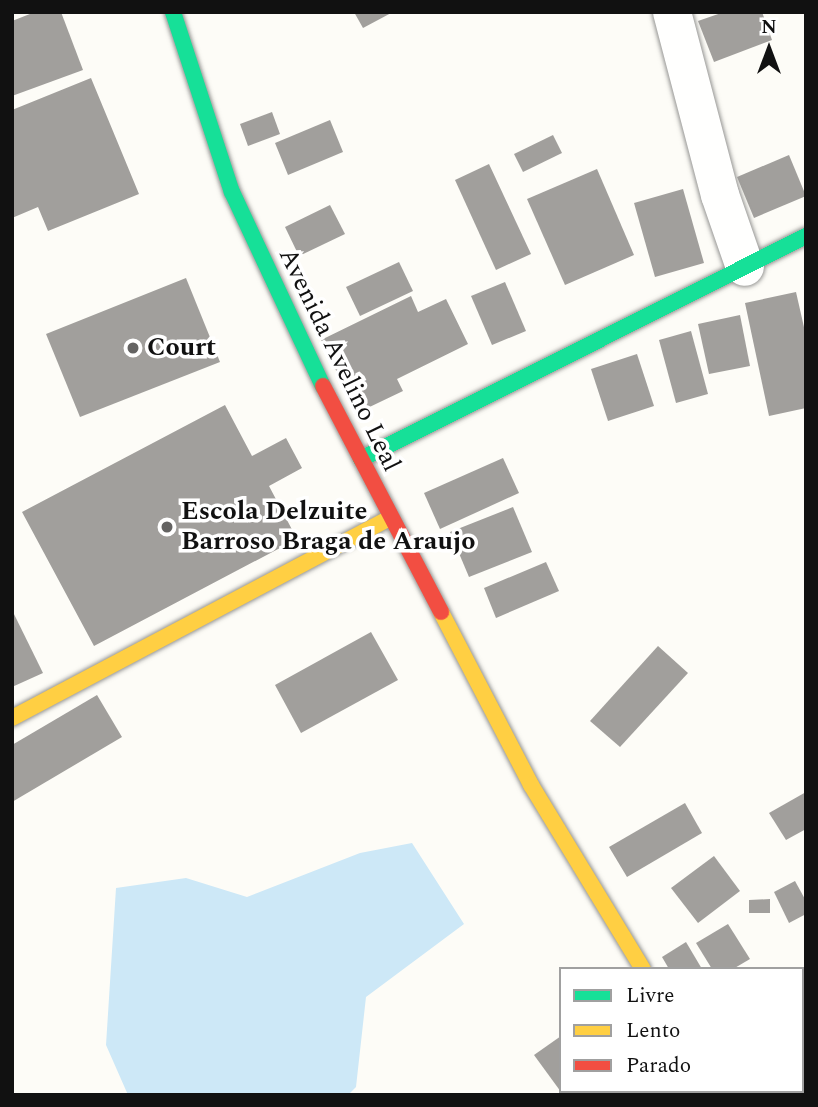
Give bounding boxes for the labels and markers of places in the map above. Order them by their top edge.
place label: Court [147,332,216,364]
marker: Court [125,340,141,356]
place label: Escola Delzuite Barroso Braga de Araujo [181,496,476,558]
marker: Escola Delzuite Barroso Braga de Araujo [159,519,175,535]

